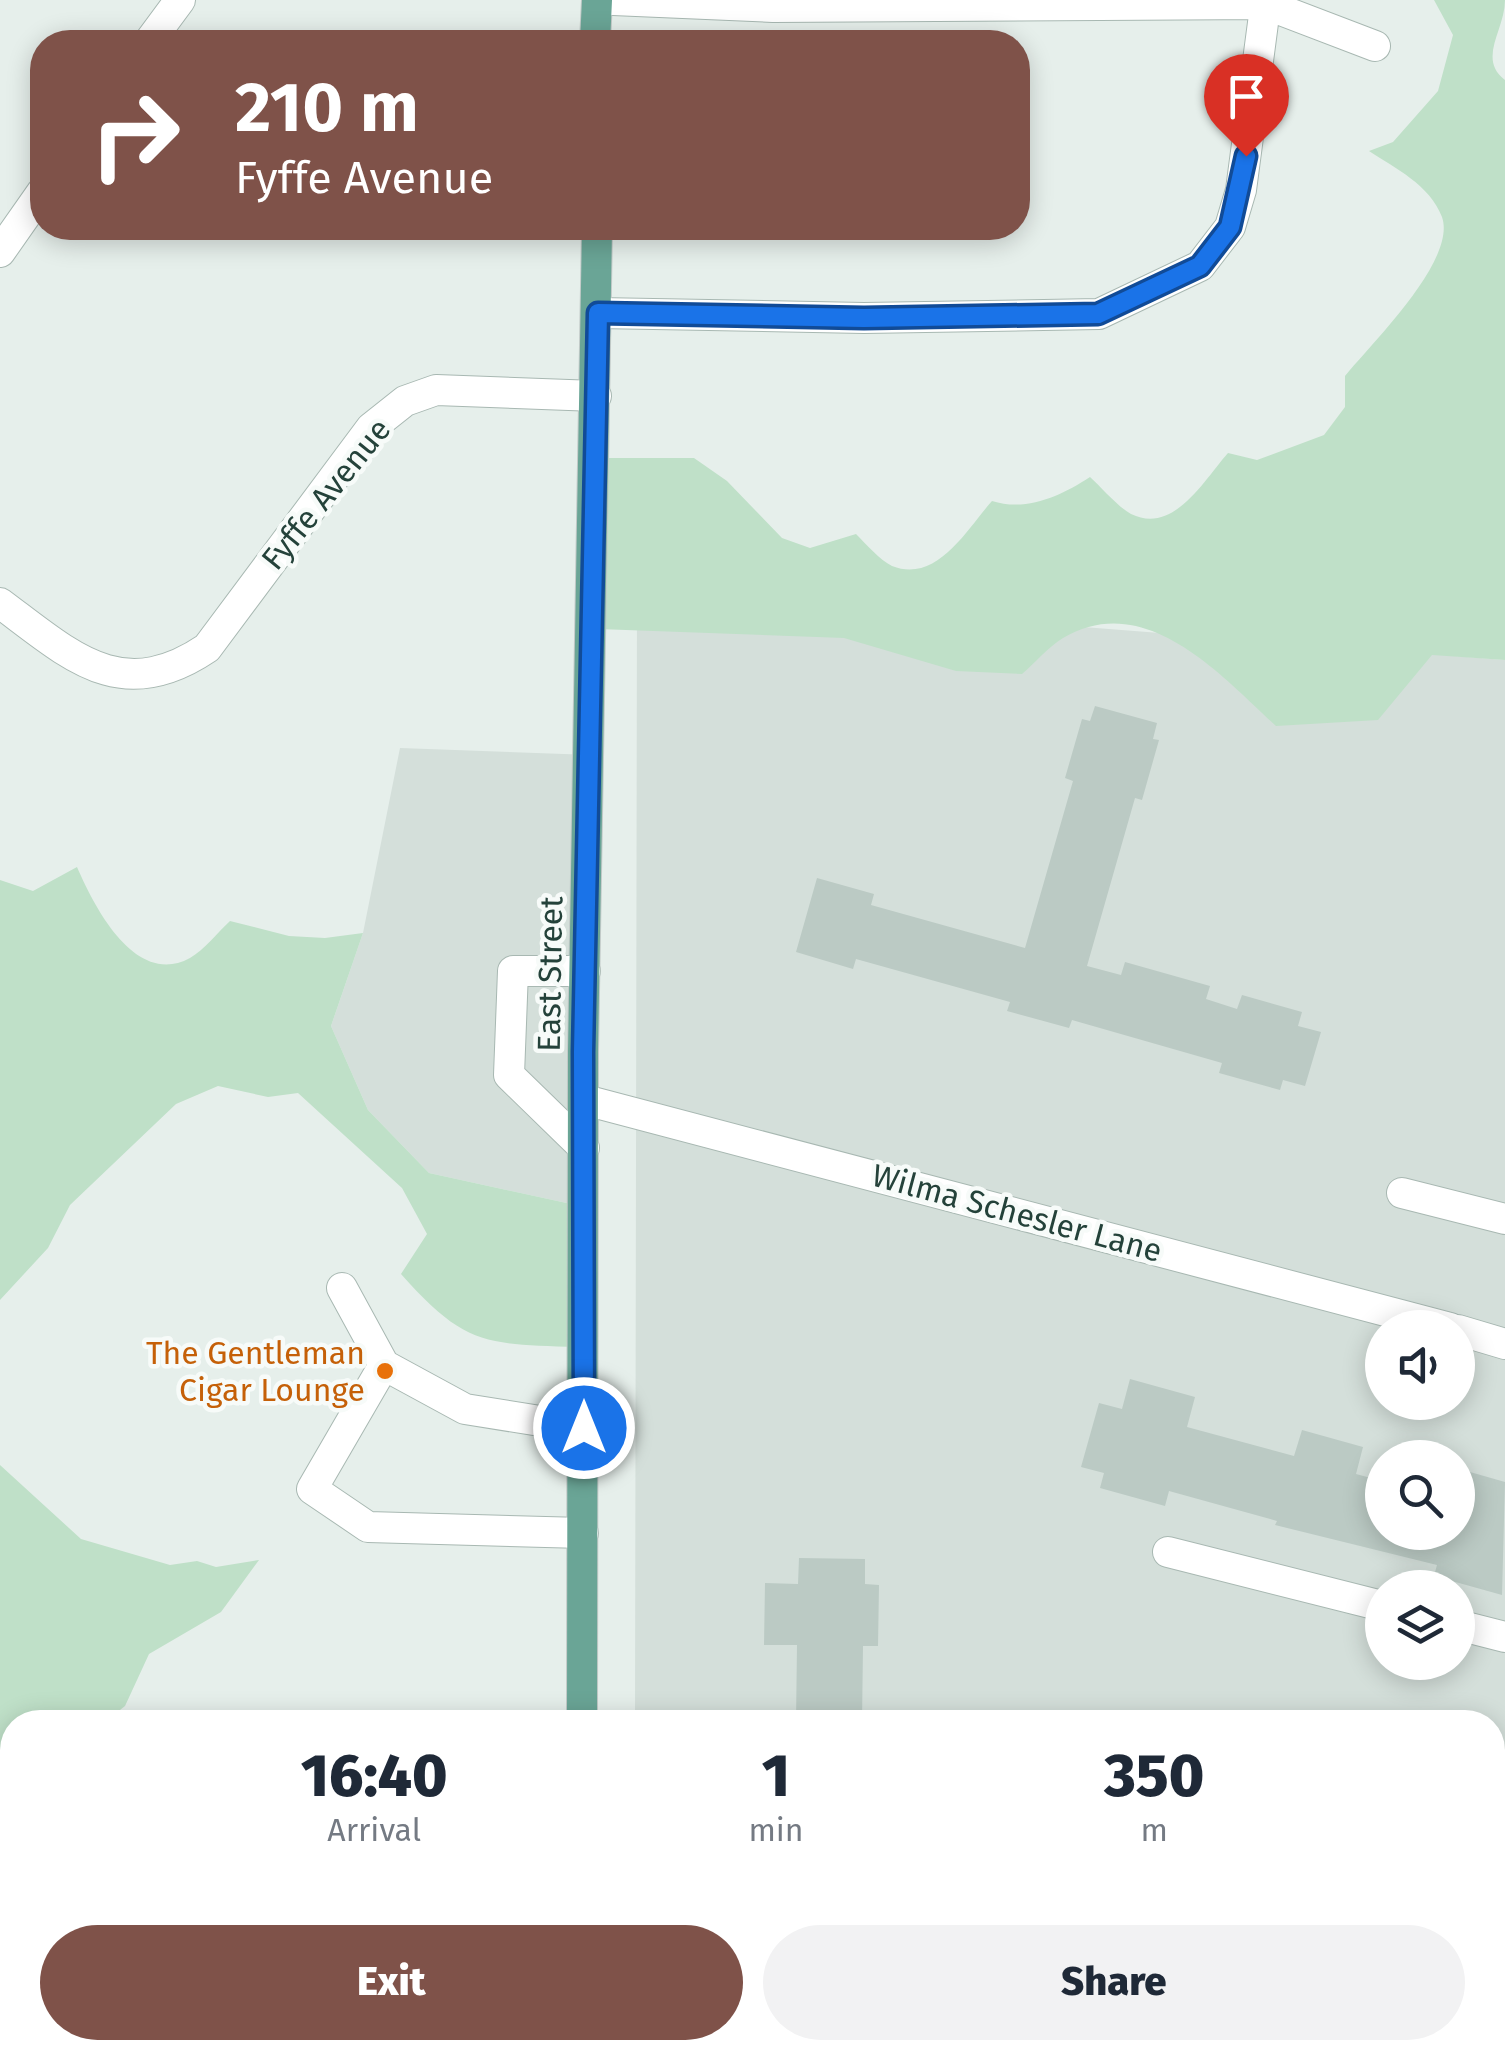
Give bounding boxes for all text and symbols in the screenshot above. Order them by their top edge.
pin [1204,54,1289,157]
text: 210 m [235,66,419,150]
icon: arrive [1219,69,1274,124]
icon: right [70,70,200,200]
text: Fyffe Avenue [235,151,493,205]
street label: Fyffe Avenue [253,411,399,577]
street label: East Street [530,895,570,1052]
street label: Wilma Schesler Lane [868,1156,1166,1270]
map controls [1365,1310,1475,1680]
button: sound [1365,1310,1475,1420]
place label: The Gentleman Cigar Lounge [146,1334,365,1409]
marker: The Gentleman Cigar Lounge [374,1360,396,1382]
position arrow [532,1376,636,1480]
button: search [1365,1440,1475,1550]
button: layers [1365,1570,1475,1680]
text: 16:40 [301,1740,448,1812]
text: 1 [762,1740,790,1812]
text: 350 [1104,1740,1204,1812]
text: Arrival [327,1811,421,1849]
text: min [748,1811,804,1849]
text: m [1141,1811,1168,1849]
button: Exit [40,1925,743,2040]
button: Share [763,1925,1465,2040]

